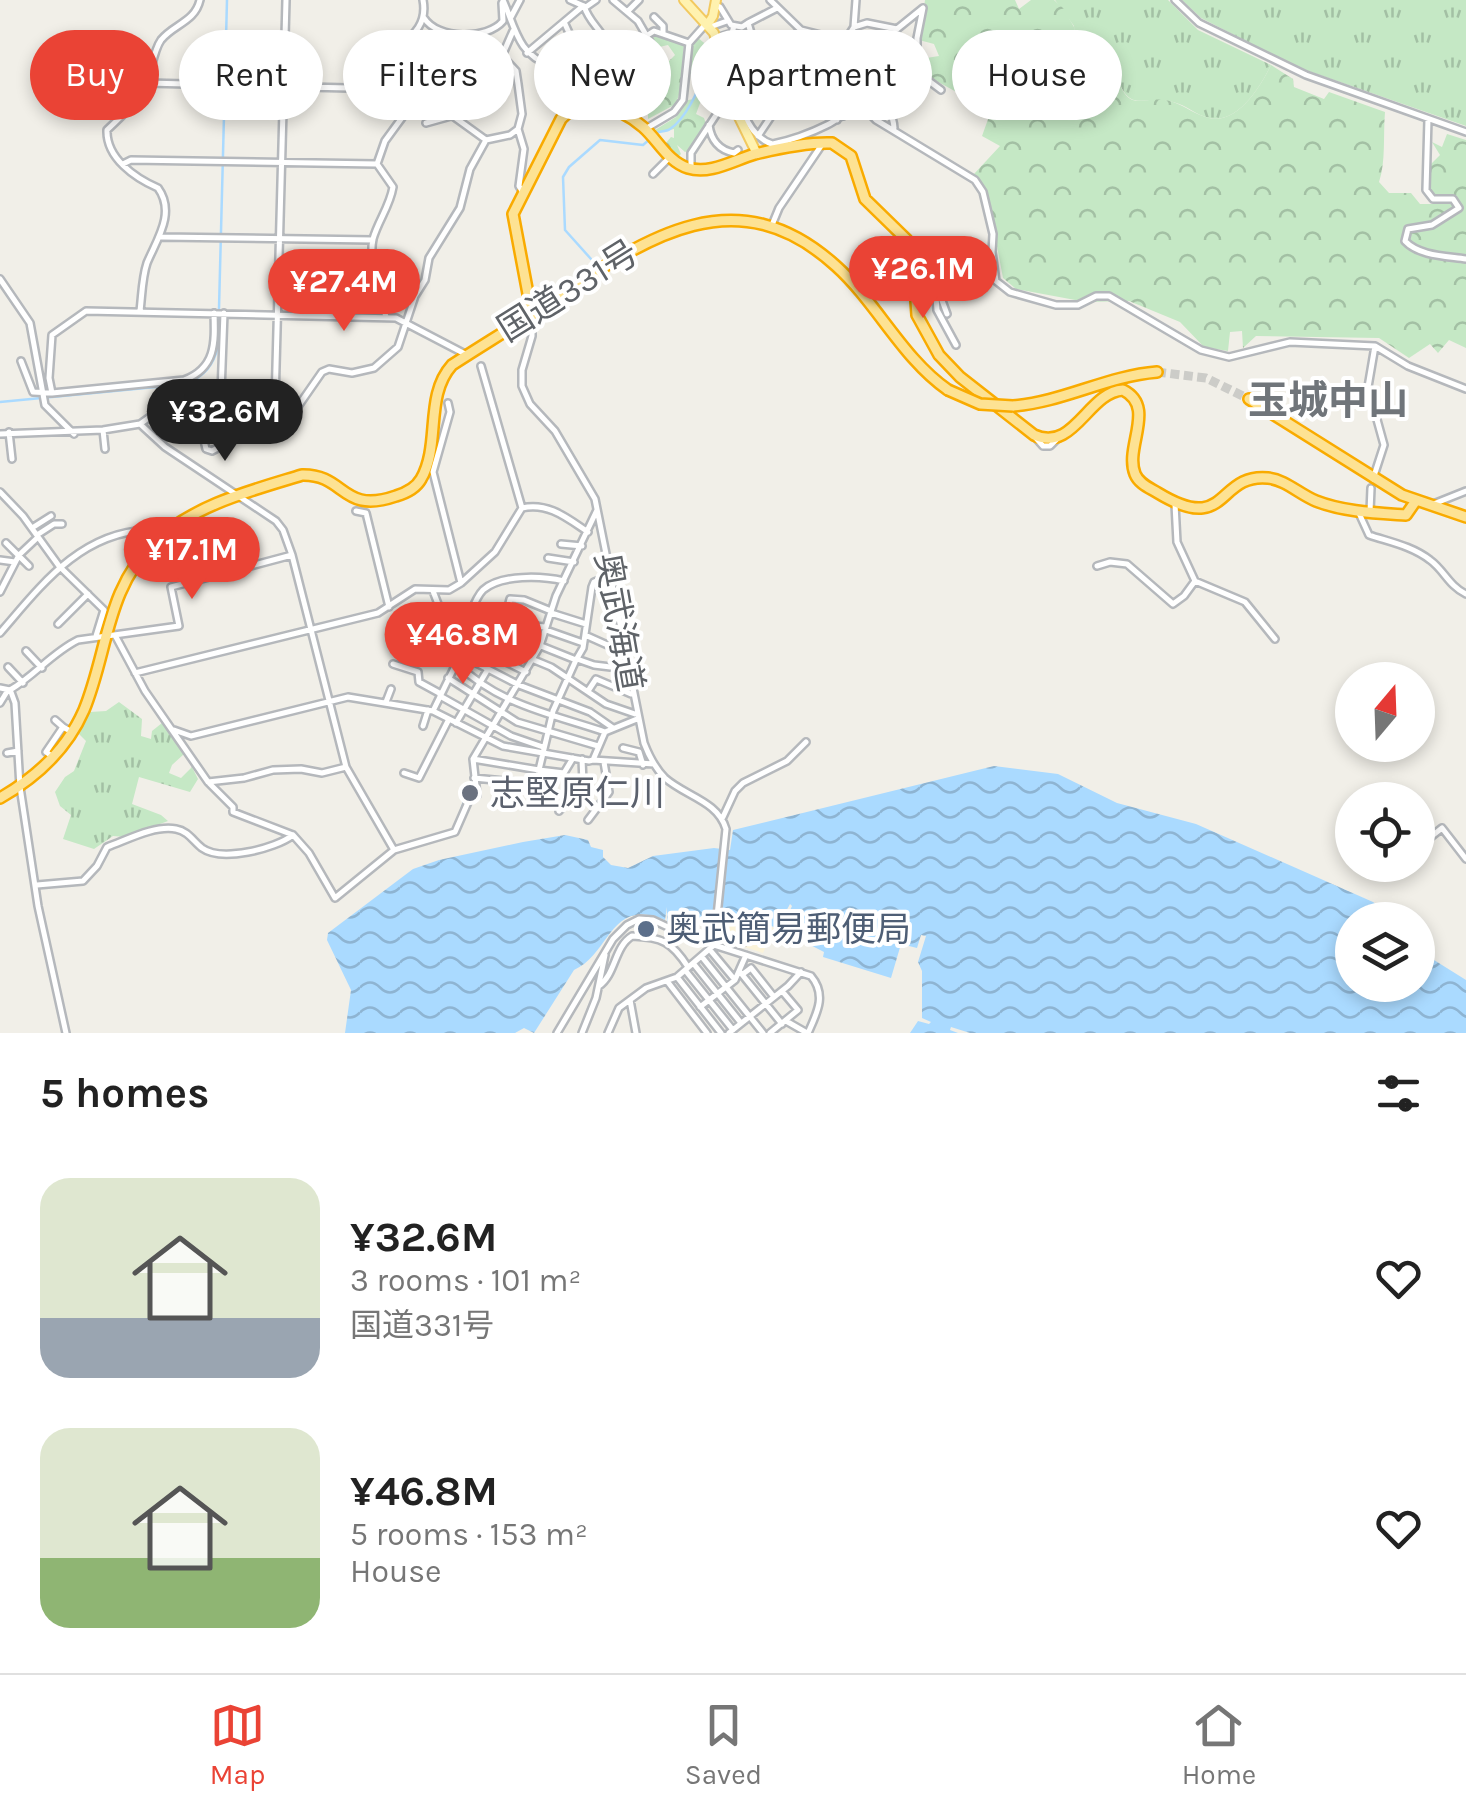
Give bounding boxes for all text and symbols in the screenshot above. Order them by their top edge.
chip: Buy [30,30,159,120]
chip: Rent [179,30,323,120]
chip: Filters [343,30,514,120]
chip: New [534,30,671,120]
chip: Apartment [691,30,932,120]
chip: House [952,30,1122,120]
street label: 国道331号 [490,232,646,350]
pin: ¥26.1M [842,236,1004,321]
pin: ¥27.4M [263,249,425,334]
text: ¥26.1M [871,250,975,287]
text: ¥27.4M [290,263,398,300]
district label: 玉城中山 [1248,377,1408,424]
pin: ¥32.6M [144,379,306,464]
text: ¥32.6M [169,393,281,430]
pin: ¥17.1M [111,517,273,602]
text: ¥17.1M [146,531,238,568]
street label: 奥武海道 [587,549,651,695]
pin: ¥46.8M [382,602,544,687]
text: ¥46.8M [407,616,519,653]
north arrow [1335,662,1435,762]
map controls [1335,662,1435,1002]
place label: 志堅原仁川 [490,773,665,814]
marker: 志堅原仁川 [459,782,481,804]
button: locate [1335,782,1435,882]
button: layers [1335,902,1435,1002]
place label: 奥武簡易郵便局 [666,909,911,950]
marker: 奥武簡易郵便局 [635,918,657,940]
icon: filters [1371,1066,1426,1121]
text: 5 homes [40,1068,209,1118]
text: ¥32.6M [350,1212,497,1262]
icon: home [120,1218,240,1338]
icon: heart [1371,1251,1426,1306]
text: 3 rooms · 101 m² [350,1262,581,1299]
text: 国道331号 [350,1307,494,1344]
text: ¥46.8M [350,1466,498,1516]
icon: home [120,1468,240,1588]
icon: heart [1371,1501,1426,1556]
text: 5 rooms · 153 m² [350,1516,588,1553]
text: House [350,1553,442,1590]
tab: Map [210,1698,265,1791]
tab: Saved [685,1698,762,1791]
tab: Home [1182,1698,1256,1791]

